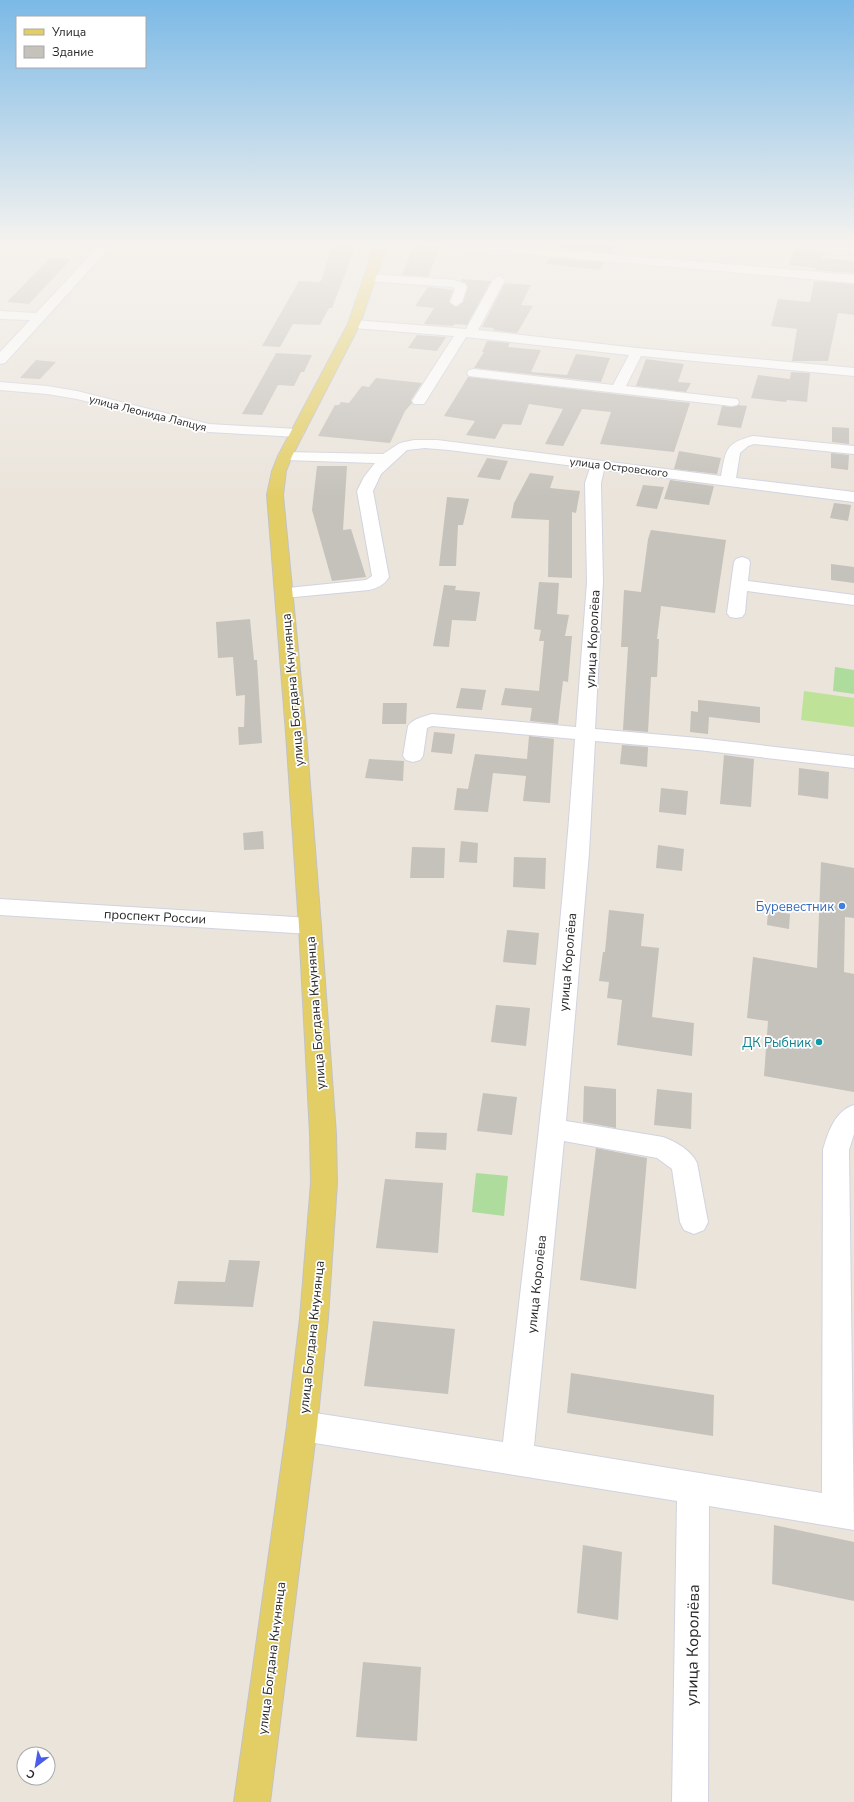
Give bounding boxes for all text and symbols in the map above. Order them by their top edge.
legend [16,16,146,68]
text: Улица [51,24,86,40]
text: Здание [52,44,94,60]
street label: улица Леонида Лапцуя [87,392,208,435]
street label: улица Островского [569,454,669,481]
street label: улица Королёва [581,589,605,689]
street label: улица Богдана Кнунянца [277,613,309,767]
place label: Буревестник [756,898,834,916]
marker: Буревестник [837,901,847,911]
street label: проспект России [103,905,206,929]
street label: улица Королёва [555,912,581,1012]
street label: улица Богдана Кнунянца [302,936,330,1090]
place label: ДК Рыбник [742,1034,811,1052]
marker: ДК Рыбник [814,1037,824,1047]
street label: улица Королёва [523,1234,551,1334]
street label: улица Богдана Кнунянца [295,1260,329,1414]
street label: улица Богдана Кнунянца [254,1581,290,1735]
street label: улица Королёва [681,1584,705,1706]
north arrow [16,1746,56,1786]
text: С [24,1766,38,1782]

